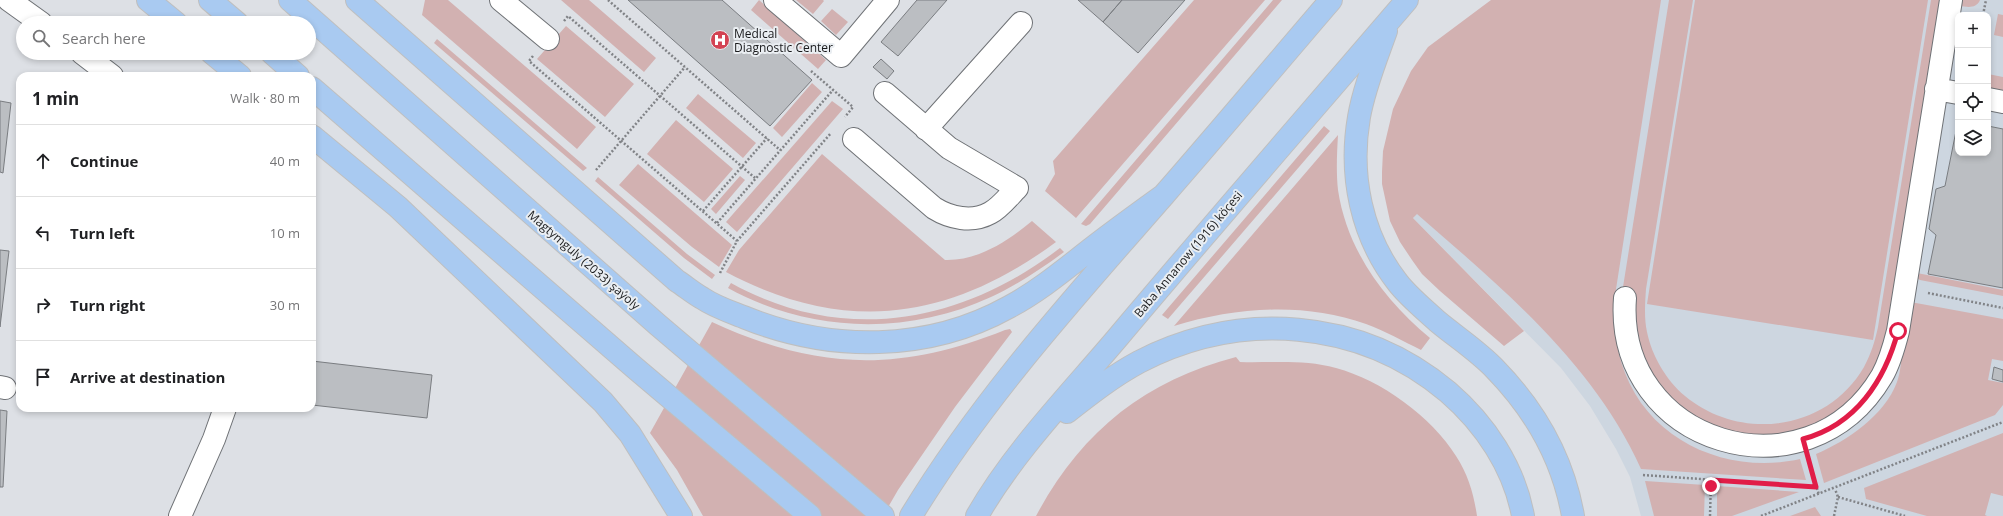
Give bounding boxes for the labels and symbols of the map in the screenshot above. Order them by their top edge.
place label: Medical Diagnostic Center [734,25,833,56]
hospital icon: Medical Diagnostic Center [709,29,731,51]
street label: Baba Annanow (1916) köçesi [1130,187,1246,321]
street label: Magtymguly (2033) şaýoly [524,206,645,314]
route start [1889,322,1907,340]
route end [1702,477,1720,495]

